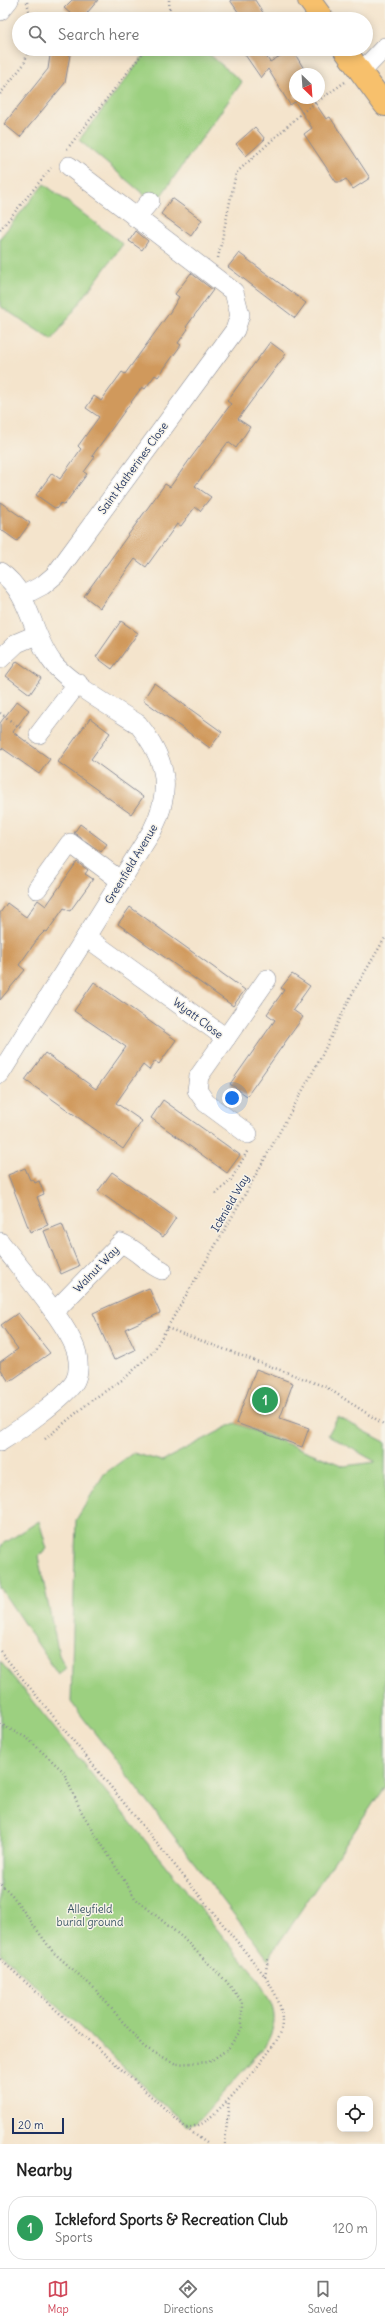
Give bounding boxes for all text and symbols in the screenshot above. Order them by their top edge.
search box [12,12,373,56]
icon: search [26,23,48,45]
text: Search here [58,25,139,44]
north arrow [289,68,325,104]
street label: Saint Katherines Close [95,419,171,517]
street label: Greenfield Avenue [102,821,160,906]
street label: Wyatt Close [170,995,226,1041]
your location [222,1088,242,1108]
street label: Icknield Way [208,1172,252,1234]
street label: Walnut Way [70,1243,122,1295]
pin: 1 [252,1385,278,1415]
park label: Alleyfield burial ground [57,1902,124,1929]
map controls [337,2096,373,2132]
button: locate [337,2096,373,2132]
scale bar [12,2116,64,2135]
text: 20 m [18,2118,44,2132]
text: Nearby [16,2159,72,2181]
text: Ickleford Sports & Recreation Club [55,2210,288,2229]
text: 1 [27,2220,33,2237]
text: 120 m [333,2220,368,2237]
text: Sports [55,2229,93,2246]
tab: Map [47,2278,69,2316]
tab: Directions [164,2278,213,2316]
tab: Saved [308,2278,338,2316]

